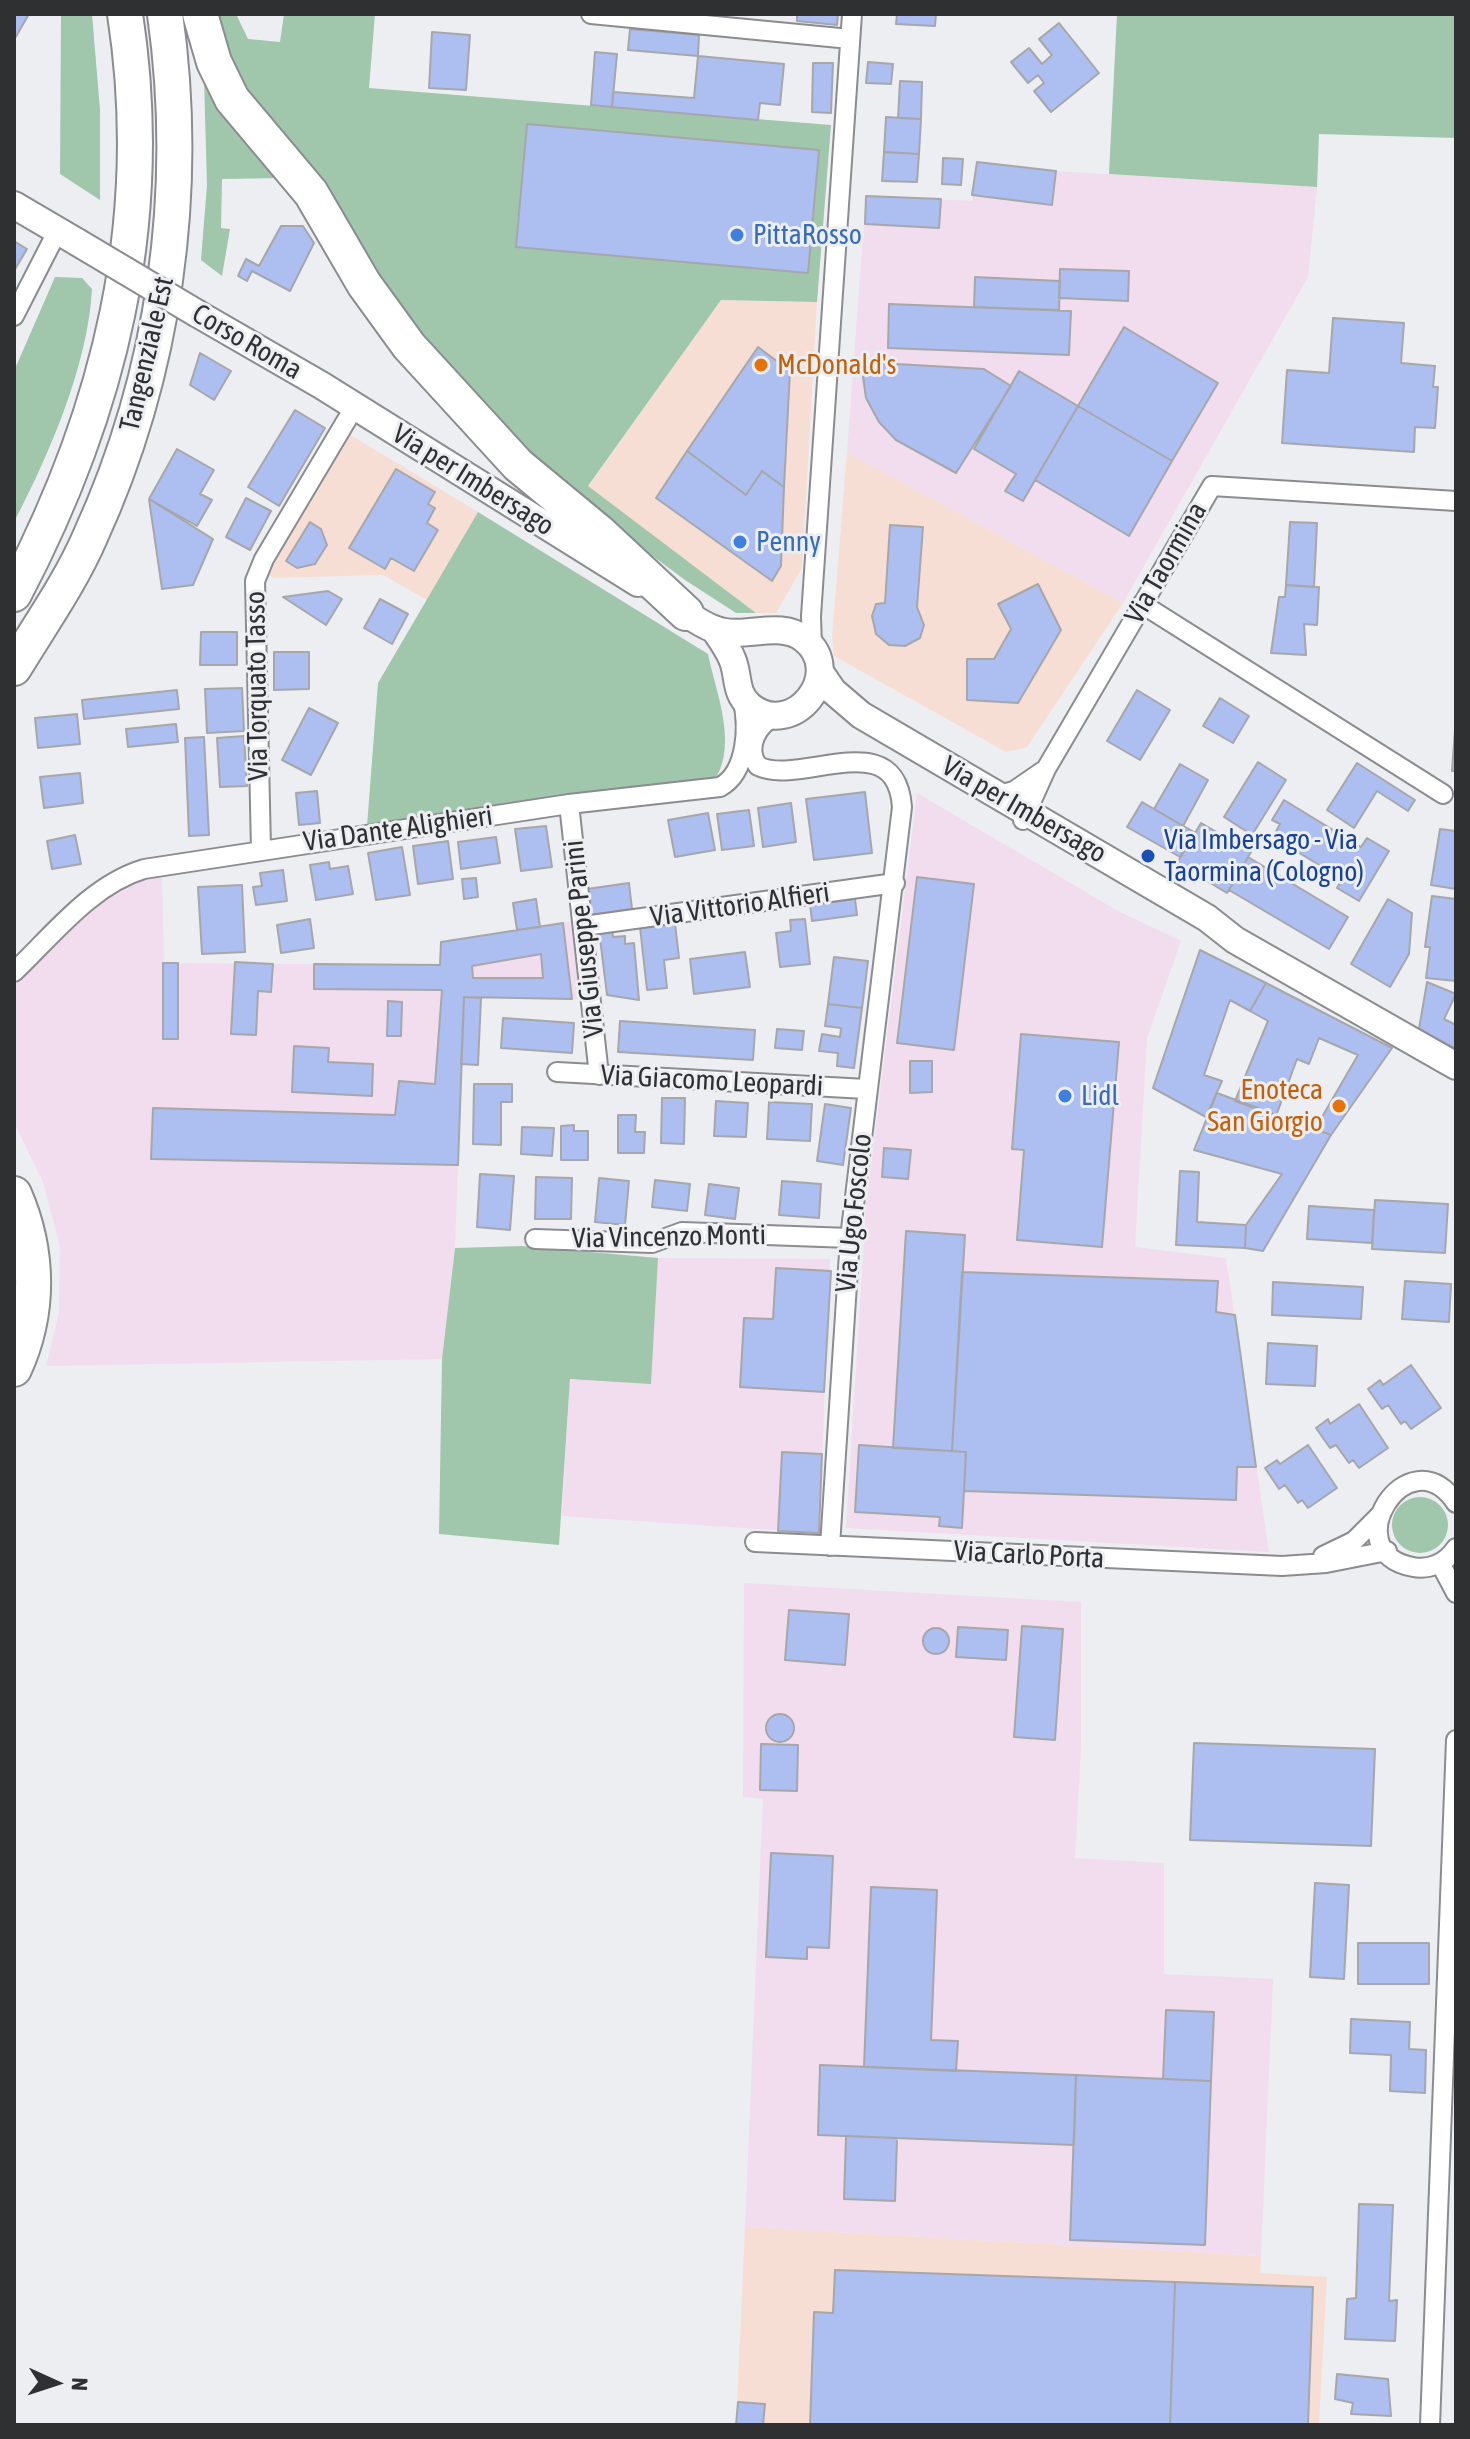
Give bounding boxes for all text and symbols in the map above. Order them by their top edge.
place label: PittaRosso [753,218,862,252]
marker: PittaRosso [728,226,746,244]
street label: Tangenziale Est [113,273,181,435]
street label: Corso Roma [186,297,308,387]
place label: McDonald's [777,348,896,382]
marker: McDonald's [752,356,770,374]
street label: Via per Imbersago [386,417,560,543]
street label: Via Taormina [1118,496,1214,630]
place label: Penny [756,525,821,559]
marker: Penny [731,533,749,551]
street label: Via Torquato Tasso [239,591,275,781]
street label: Via per Imbersago [936,749,1112,871]
street label: Via Dante Alighieri [301,799,495,859]
place label: Via Imbersago - Via Taormina (Cologno) [1164,823,1364,889]
street label: Via Giuseppe Parini [557,839,611,1039]
marker: Via Imbersago - Via Taormina (Cologno) [1139,847,1157,865]
street label: Via Vittorio Alfieri [648,876,832,934]
street label: Via Giacomo Leopardi [600,1058,824,1104]
place label: Enoteca San Giorgio [1207,1073,1323,1139]
place label: Lidl [1081,1079,1119,1113]
marker: Lidl [1056,1087,1074,1105]
marker: Enoteca San Giorgio [1330,1097,1348,1115]
street label: Via Ugo Foscolo [829,1132,879,1294]
street label: Via Vincenzo Monti [572,1219,766,1255]
street label: Via Carlo Porta [953,1534,1105,1576]
north arrow [16,2343,96,2423]
text: N [67,2377,93,2391]

